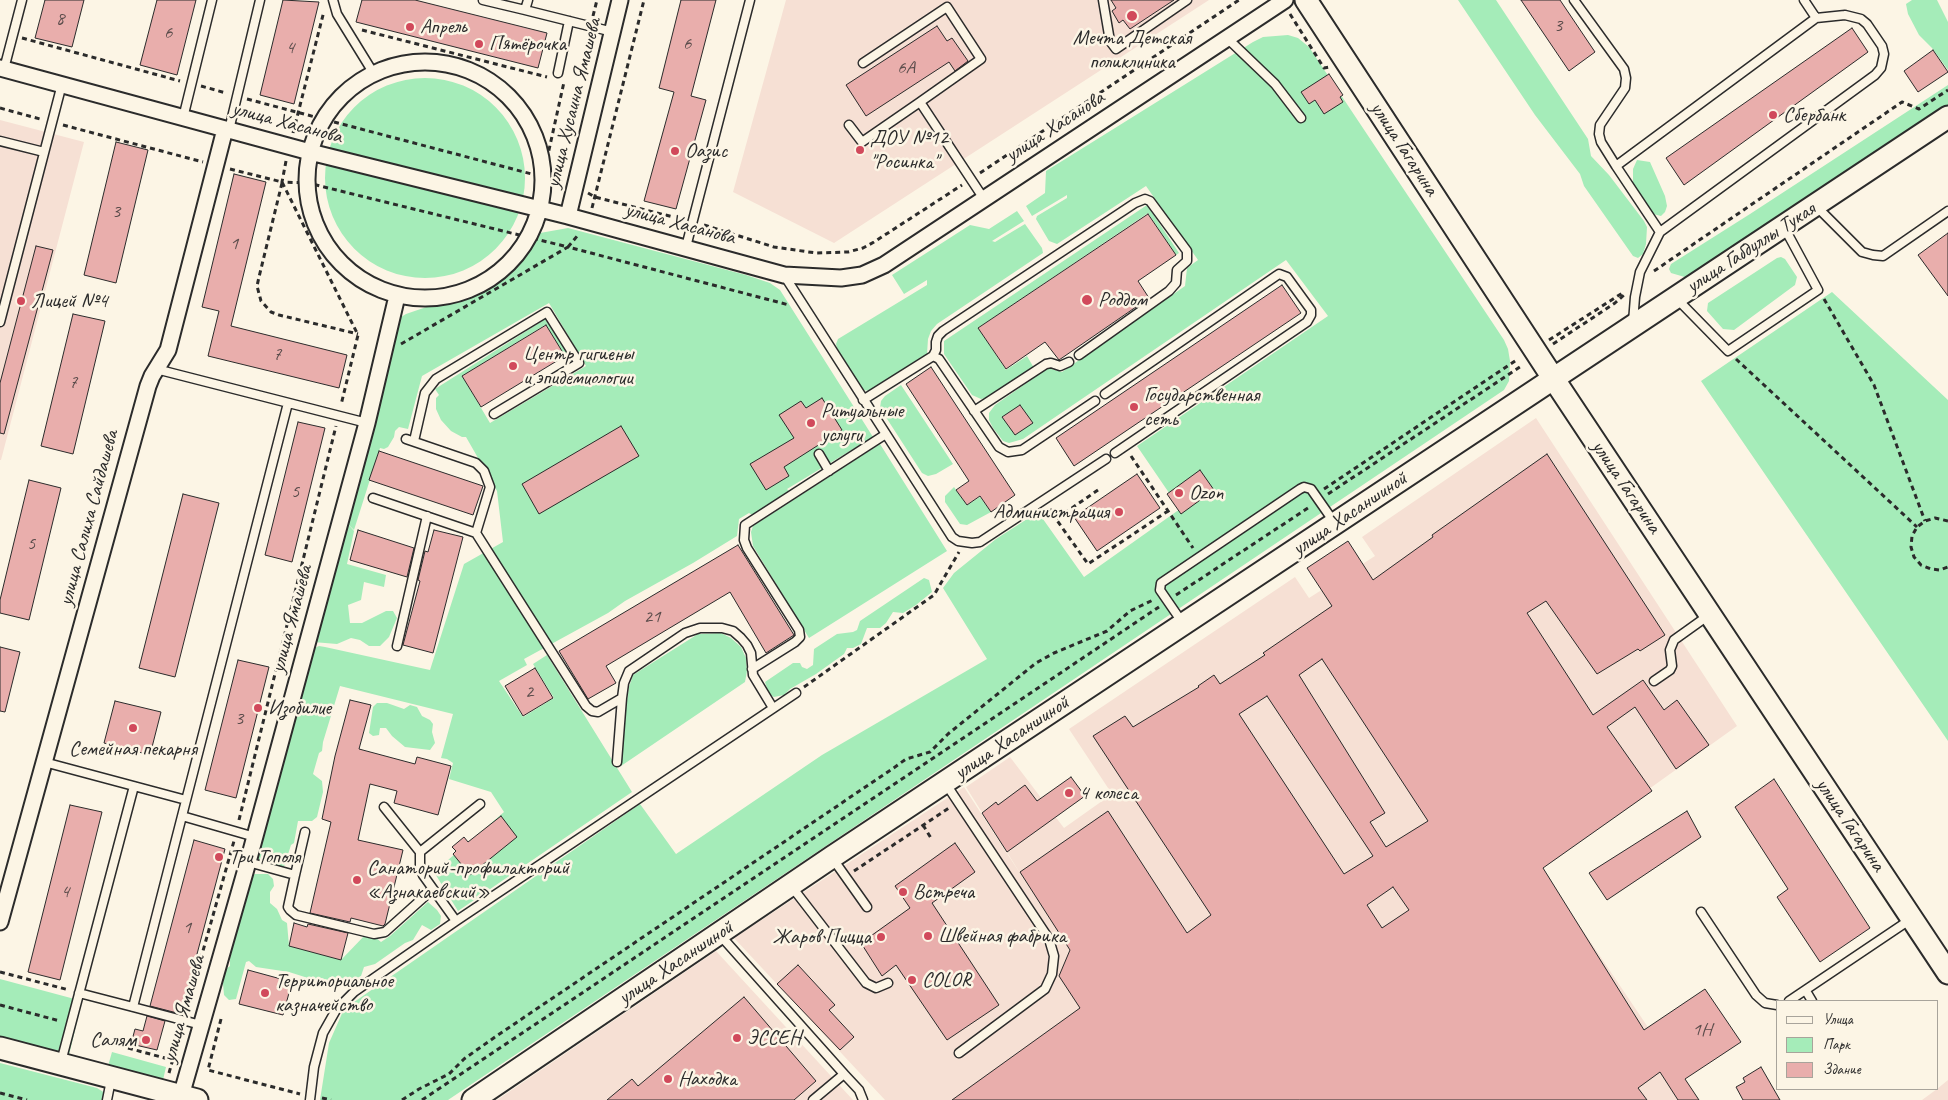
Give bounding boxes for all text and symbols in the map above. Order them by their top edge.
house number: 8 [56,8,64,30]
marker: Мечта Детская поликлиника [1125,9,1139,23]
place label: Апрель [420,14,467,40]
house number: 3 [1554,15,1562,37]
street label: улица Хусаина Ямашева [541,16,607,190]
marker: Апрель [404,21,416,33]
house number: 6 [164,22,172,44]
place label: Мечта Детская поликлиника [1073,25,1191,75]
place label: Пятёрочка [489,31,566,57]
house number: 6 [683,33,691,55]
house number: 4 [286,37,294,59]
marker: Пятёрочка [473,38,485,50]
house number: 6А [897,57,915,79]
street label: улица Хасанова [1001,86,1109,168]
street label: улица Хасанова [229,96,345,150]
street label: улица Гагарина [1364,97,1444,201]
place label: Сбербанк [1783,102,1845,128]
marker: Сбербанк [1767,109,1779,121]
place label: ДОУ №12 "Росинка" [870,125,948,175]
place label: Оазис [685,138,727,164]
marker: ДОУ №12 "Росинка" [854,144,866,156]
marker: Оазис [669,145,681,157]
street label: улица Хасанова [622,197,738,251]
street label: улица Габдуллы Тукая [1682,197,1820,299]
house number: 3 [112,201,120,223]
house number: 1 [230,233,238,255]
place label: Роддом [1098,287,1147,313]
place label: Лицей №4 [31,288,108,314]
marker: Роддом [1080,293,1094,307]
marker: Лицей №4 [15,295,27,307]
place label: Центр гигиены и эпидемиологии [523,341,633,391]
house number: 7 [273,344,281,366]
marker: Центр гигиены и эпидемиологии [507,360,519,372]
house number: 7 [69,372,77,394]
place label: Государственная сеть [1144,382,1259,432]
place label: Ритуальные услуги [821,398,903,448]
marker: Государственная сеть [1128,401,1140,413]
marker: Ритуальные услуги [805,417,817,429]
street label: улица Салиха Сайдашева [53,428,125,608]
street label: улица Гагарина [1586,436,1666,538]
street label: улица Хасаншиной [1288,466,1412,562]
place label: Ozon [1189,480,1224,506]
house number: 5 [291,481,299,503]
marker: Ozon [1173,487,1185,499]
place label: Администрация [993,499,1109,525]
marker: Администрация [1113,506,1125,518]
house number: 5 [27,533,35,555]
street label: улица Ямашева [266,563,318,675]
house number: 21 [643,606,661,628]
house number: 2 [525,681,533,703]
street label: улица Хасаншиной [950,690,1074,786]
place label: Изобилие [268,695,331,721]
marker: Изобилие [252,702,264,714]
house number: 3 [235,708,243,730]
marker: Семейная пекарня [127,722,139,734]
place label: Семейная пекарня [69,736,197,762]
street label: улица Гагарина [1810,774,1890,876]
place label: 4 колеса [1079,780,1138,806]
marker: 4 колеса [1063,787,1075,799]
place label: Три Тополя [229,844,300,870]
marker: Три Тополя [213,851,225,863]
place label: Санаторий-профилакторий «Азнакаевский» [367,855,569,905]
marker: Санаторий-профилакторий «Азнакаевский» [351,874,363,886]
place label: Встреча [913,879,974,905]
house number: 4 [61,881,69,903]
marker: Встреча [897,886,909,898]
street label: улица Хасаншиной [614,915,738,1011]
house number: 1 [183,917,191,939]
place label: Швейная фабрика [938,923,1066,949]
place label: Жаров Пицца [772,924,871,950]
marker: Швейная фабрика [922,930,934,942]
marker: Жаров Пицца [875,931,887,943]
street label: улица Ямашева [157,953,211,1065]
place label: COLOR [922,967,971,993]
place label: Территориальное казначейство [275,968,393,1018]
marker: COLOR [906,974,918,986]
marker: Территориальное казначейство [259,987,271,999]
legend [1776,1000,1938,1090]
text: Улица [1823,1010,1853,1029]
house number: 1Н [1692,1019,1712,1041]
place label: ЭССЕН [747,1025,801,1051]
place label: Салям [90,1027,136,1053]
marker: ЭССЕН [731,1032,743,1044]
marker: Салям [140,1034,152,1046]
text: Парк [1823,1035,1850,1054]
text: Здание [1823,1060,1861,1079]
place label: Находка [678,1066,737,1092]
marker: Находка [662,1073,674,1085]

